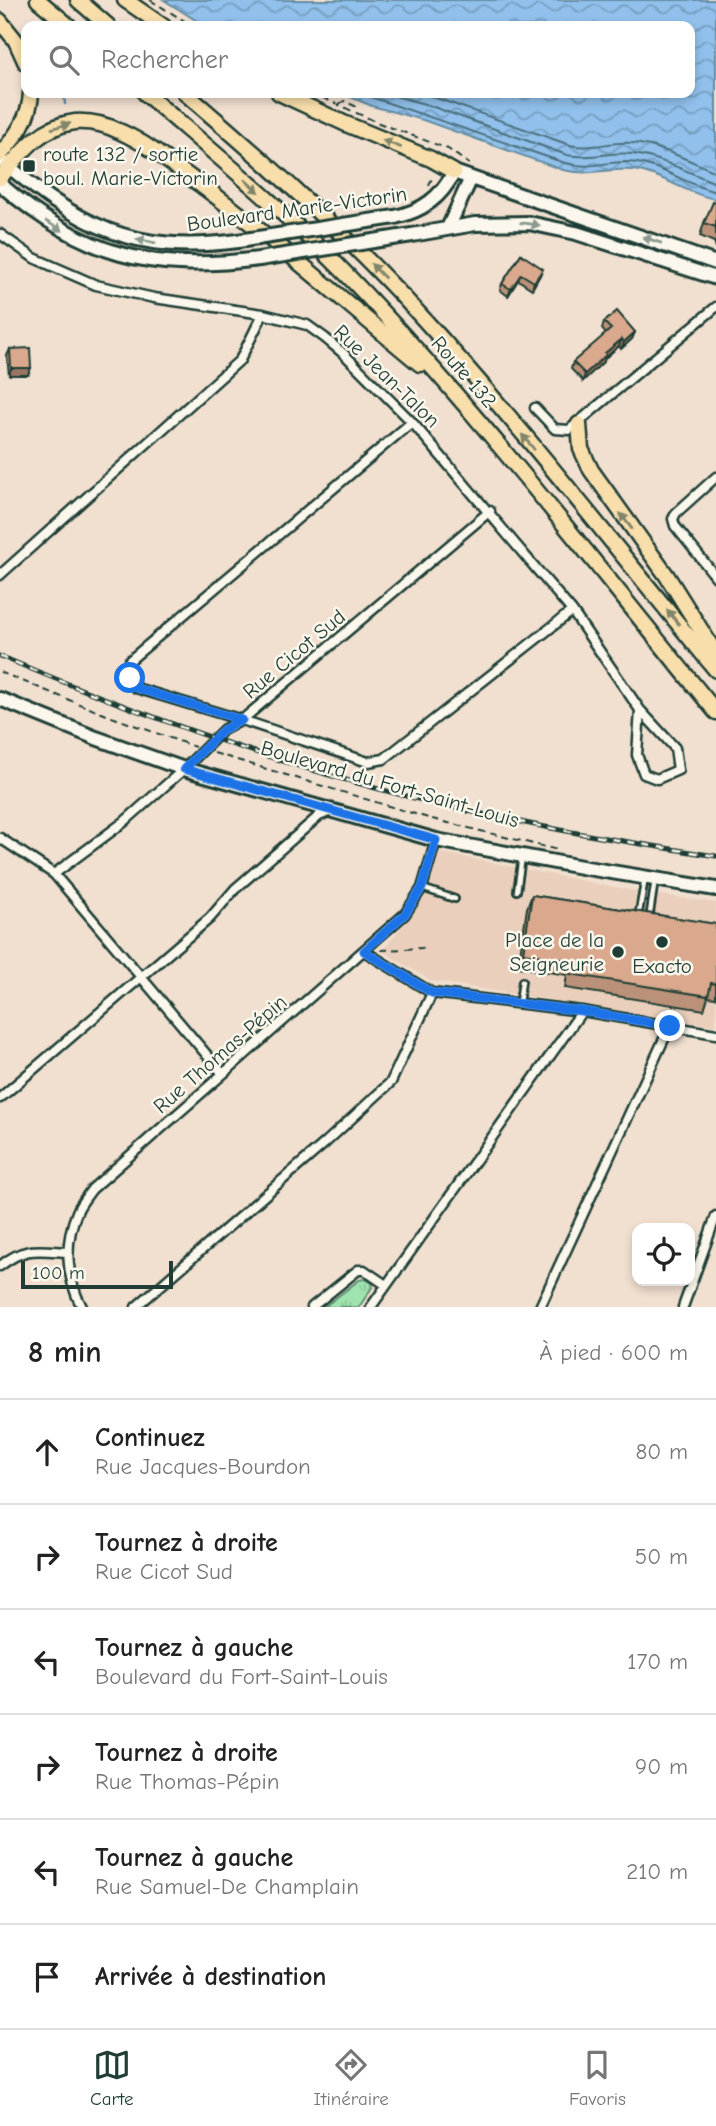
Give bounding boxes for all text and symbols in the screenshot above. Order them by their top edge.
search box [21,21,695,98]
icon: search [45,41,83,79]
text: Rechercher [101,45,228,75]
one-way arrow [51,120,72,130]
one-way arrow [382,138,403,149]
place label: route 132 / sortie boul. Marie-Victorin [43,142,218,190]
marker: route 132 / sortie boul. Marie-Victorin [21,158,37,174]
one-way arrow [243,178,261,194]
street label: Boulevard Marie-Victorin [185,182,409,236]
one-way arrow [519,218,541,229]
one-way arrow [44,219,63,232]
one-way arrow [135,235,157,246]
one-way arrow [641,235,662,246]
one-way arrow [371,263,387,280]
street label: Rue Jean-Talon [329,320,445,432]
street label: Route 132 [426,331,502,413]
one-way arrow [521,433,536,450]
one-way arrow [620,512,634,530]
street label: Rue Cicot Sud [238,604,350,704]
one-way arrow [665,609,680,627]
route start [114,662,145,693]
street label: Boulevard du Fort-Saint-Louis [258,736,522,832]
place label: Place de la Seigneurie [505,928,604,976]
marker: Exacto [654,934,670,950]
marker: Place de la Seigneurie [610,944,626,960]
place label: Exacto [632,954,692,978]
street label: Rue Thomas-Pépin [149,990,291,1118]
route end [654,1010,685,1041]
map controls [632,1223,695,1286]
button: locate [632,1223,695,1286]
scale bar [21,1258,173,1290]
text: 100 m [32,1262,85,1284]
text: 8 min [28,1335,102,1370]
text: À pied · 600 m [539,1339,688,1366]
text: Continuez [95,1423,205,1453]
icon: ahead [28,1433,66,1471]
text: 80 m [635,1438,688,1465]
text: Rue Jacques-Bourdon [95,1453,311,1480]
text: Tournez à droite [95,1528,278,1558]
icon: right [28,1538,66,1576]
text: 50 m [635,1543,688,1570]
text: Rue Cicot Sud [95,1558,233,1585]
text: Tournez à gauche [95,1633,293,1663]
icon: left [28,1643,66,1681]
text: 170 m [627,1648,688,1675]
text: Boulevard du Fort-Saint-Louis [95,1663,388,1690]
text: Tournez à droite [95,1738,278,1768]
icon: right [28,1748,66,1786]
text: 90 m [635,1753,688,1780]
text: Rue Thomas-Pépin [95,1768,279,1795]
text: Tournez à gauche [95,1843,293,1873]
icon: left [28,1853,66,1891]
text: 210 m [626,1858,688,1885]
text: Rue Samuel-De Champlain [95,1873,359,1900]
icon: arrive [28,1958,66,1996]
text: Arrivée à destination [95,1962,326,1992]
tab: Carte [90,2046,133,2110]
tab: Itinéraire [314,2046,389,2110]
tab: Favoris [569,2046,626,2110]

